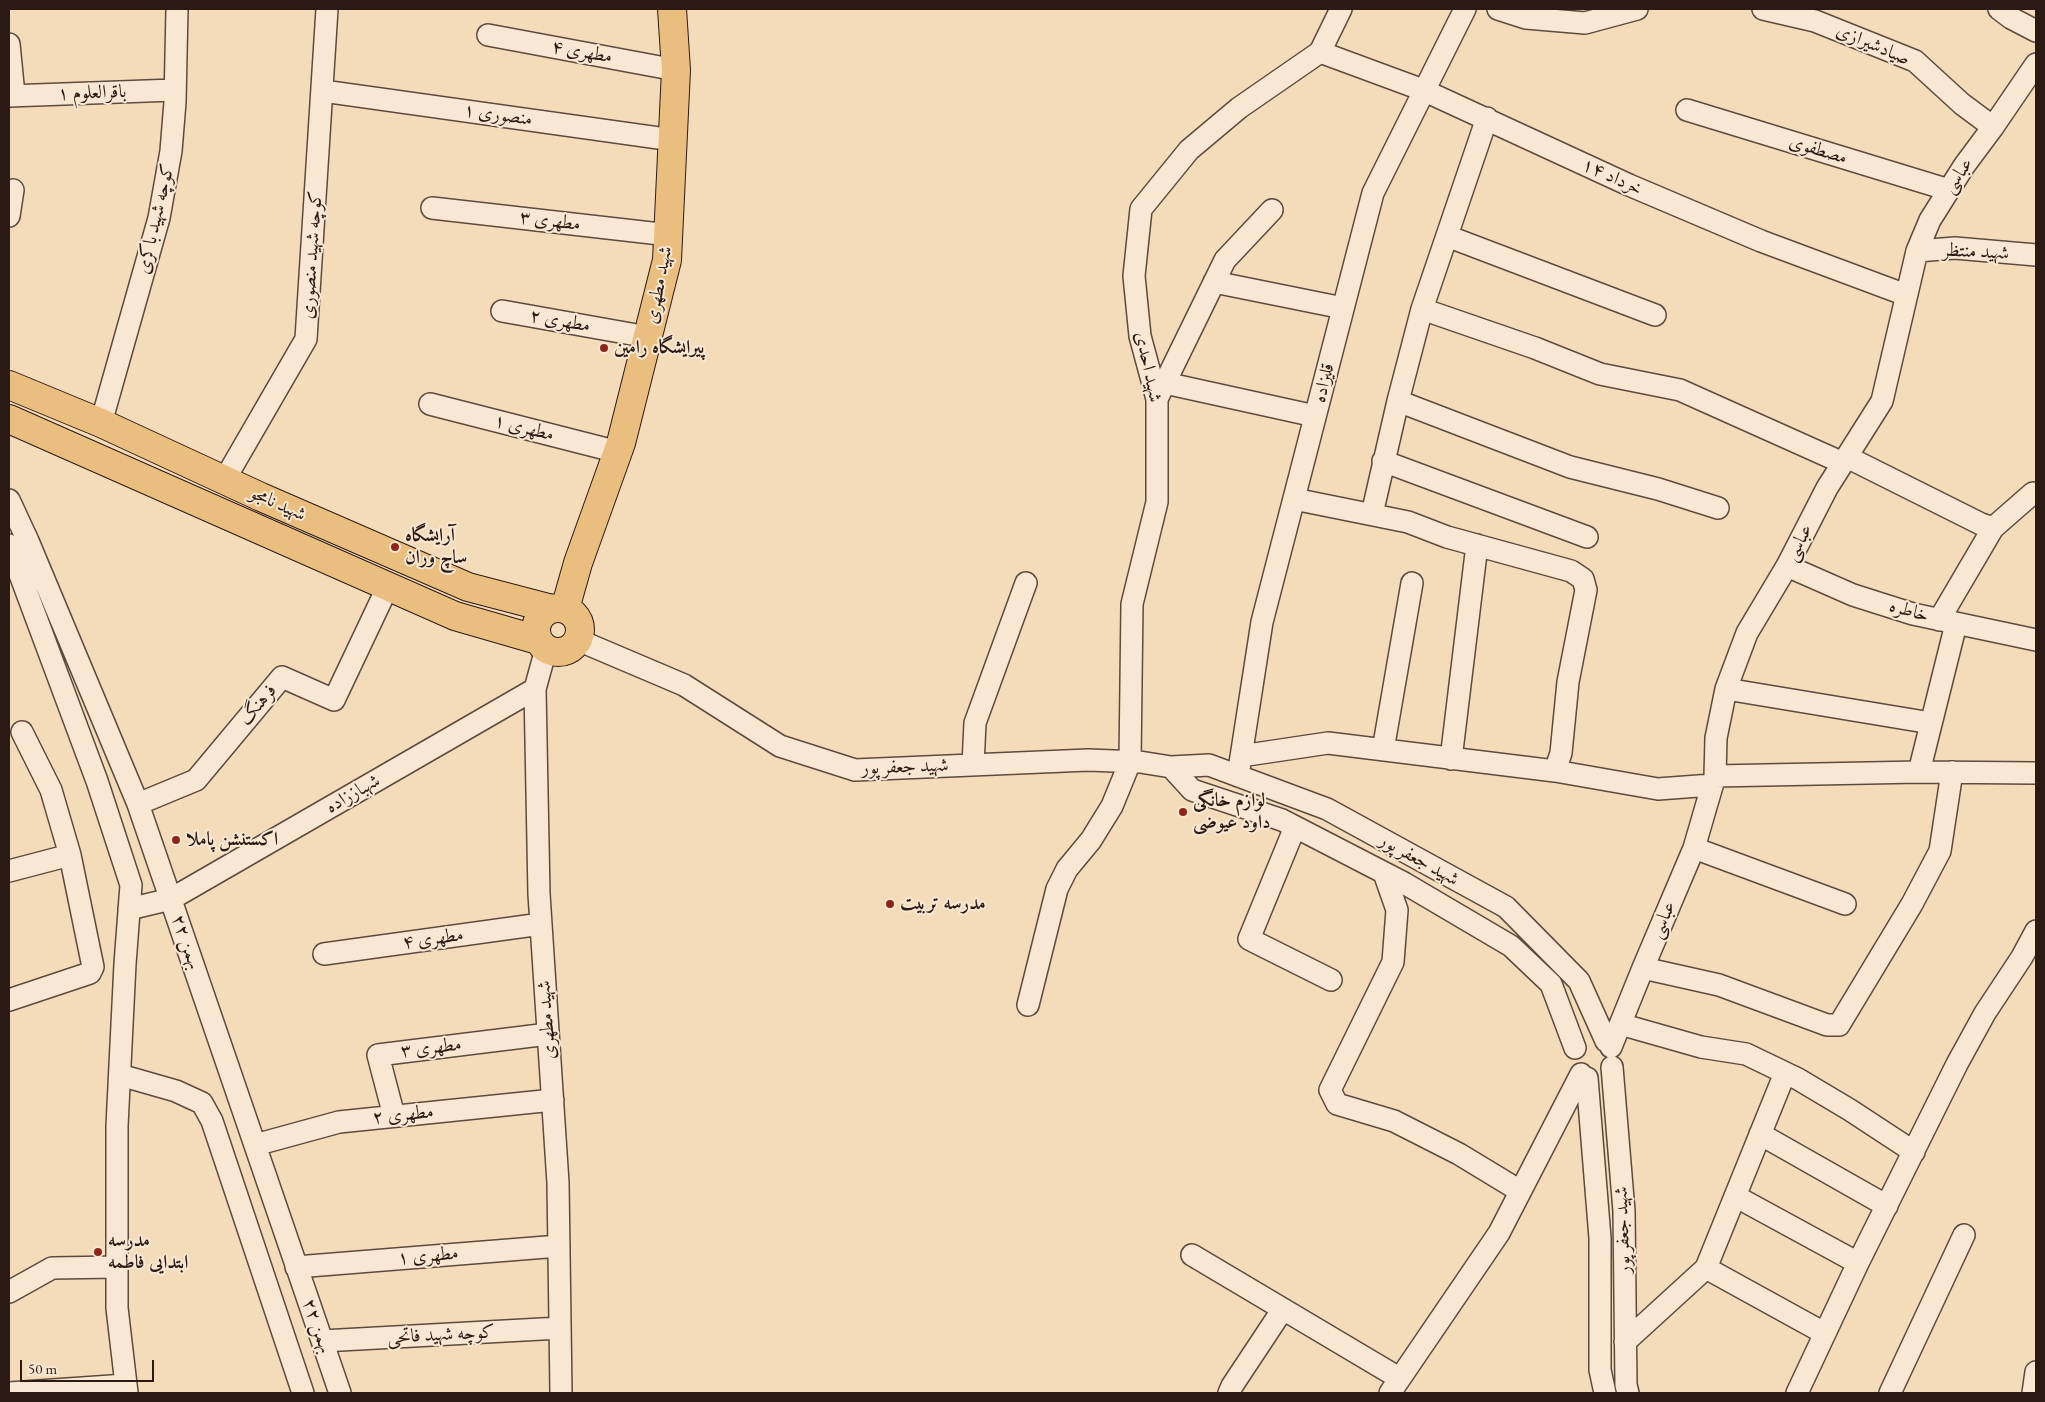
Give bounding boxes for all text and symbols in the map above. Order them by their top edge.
street label: صیادشیرازی [1833,19,1913,71]
street label: مطهری ۴ [550,35,614,69]
street label: باقرالعلوم ۱ [57,80,127,106]
street label: منصوری ۱ [462,99,534,131]
street label: مصطفوی [1786,130,1850,170]
street label: ۱۴ خرداد [1578,153,1646,201]
street label: عباسی [1938,154,1978,198]
street label: کوچه شهید باکری [132,162,180,276]
street label: کوچه شهید منصوری [296,190,328,320]
street label: مطهری ۳ [518,206,582,236]
street label: شهید منتظر [1942,239,2010,265]
street label: شهید مطهری [640,244,678,326]
street label: مطهری ۲ [528,304,592,338]
street label: شهید احدی [1129,330,1167,404]
place label: پیرایشگاه ‌رامین [614,337,704,359]
marker: پیرایشگاه ‌رامین [598,342,610,354]
street label: قلیزاده [1308,361,1340,405]
street label: مطهری ۱ [492,410,556,446]
street label: شهید نامجو [247,482,309,526]
street label: عباسی [1780,521,1818,565]
place label: آرایشگاه ساچ وران [405,525,467,569]
marker: آرایشگاه ساچ وران [389,541,401,553]
street label: خاطره [1887,595,1931,627]
street label: فرهنگ [234,680,282,730]
street label: شهید جعفر پور [861,754,949,780]
street label: شهباززاده [322,769,384,819]
place label: لوازم خانگی داود عیوضی [1193,790,1271,834]
marker: لوازم خانگی داود عیوضی [1177,806,1189,818]
place label: اکستنشن پاملا [186,829,278,851]
street label: شهید جعفر پور [1375,829,1463,891]
marker: اکستنشن پاملا [170,834,182,846]
place label: مدرسه تربیت [900,893,986,915]
marker: مدرسه تربیت [884,898,896,910]
street label: عباسی [1645,898,1681,942]
street label: ۲۲ بهمن [166,912,206,972]
street label: مطهری ۴ [401,923,465,955]
street label: شهید مطهری [533,980,561,1060]
street label: مطهری ۳ [399,1033,463,1063]
street label: مطهری ۲ [371,1100,435,1130]
street label: شهید جعفر پور [1610,1186,1636,1274]
place label: مدرسه ابتدایی فاطمه [108,1230,188,1274]
street label: مطهری ۱ [397,1242,459,1270]
marker: مدرسه ابتدایی فاطمه [92,1246,104,1258]
street label: ۲۲ بهمن [297,1296,337,1356]
street label: کوچه شهید فاتحی [387,1321,495,1349]
scale bar [22,1350,156,1382]
text: 50 m [28,1359,57,1378]

